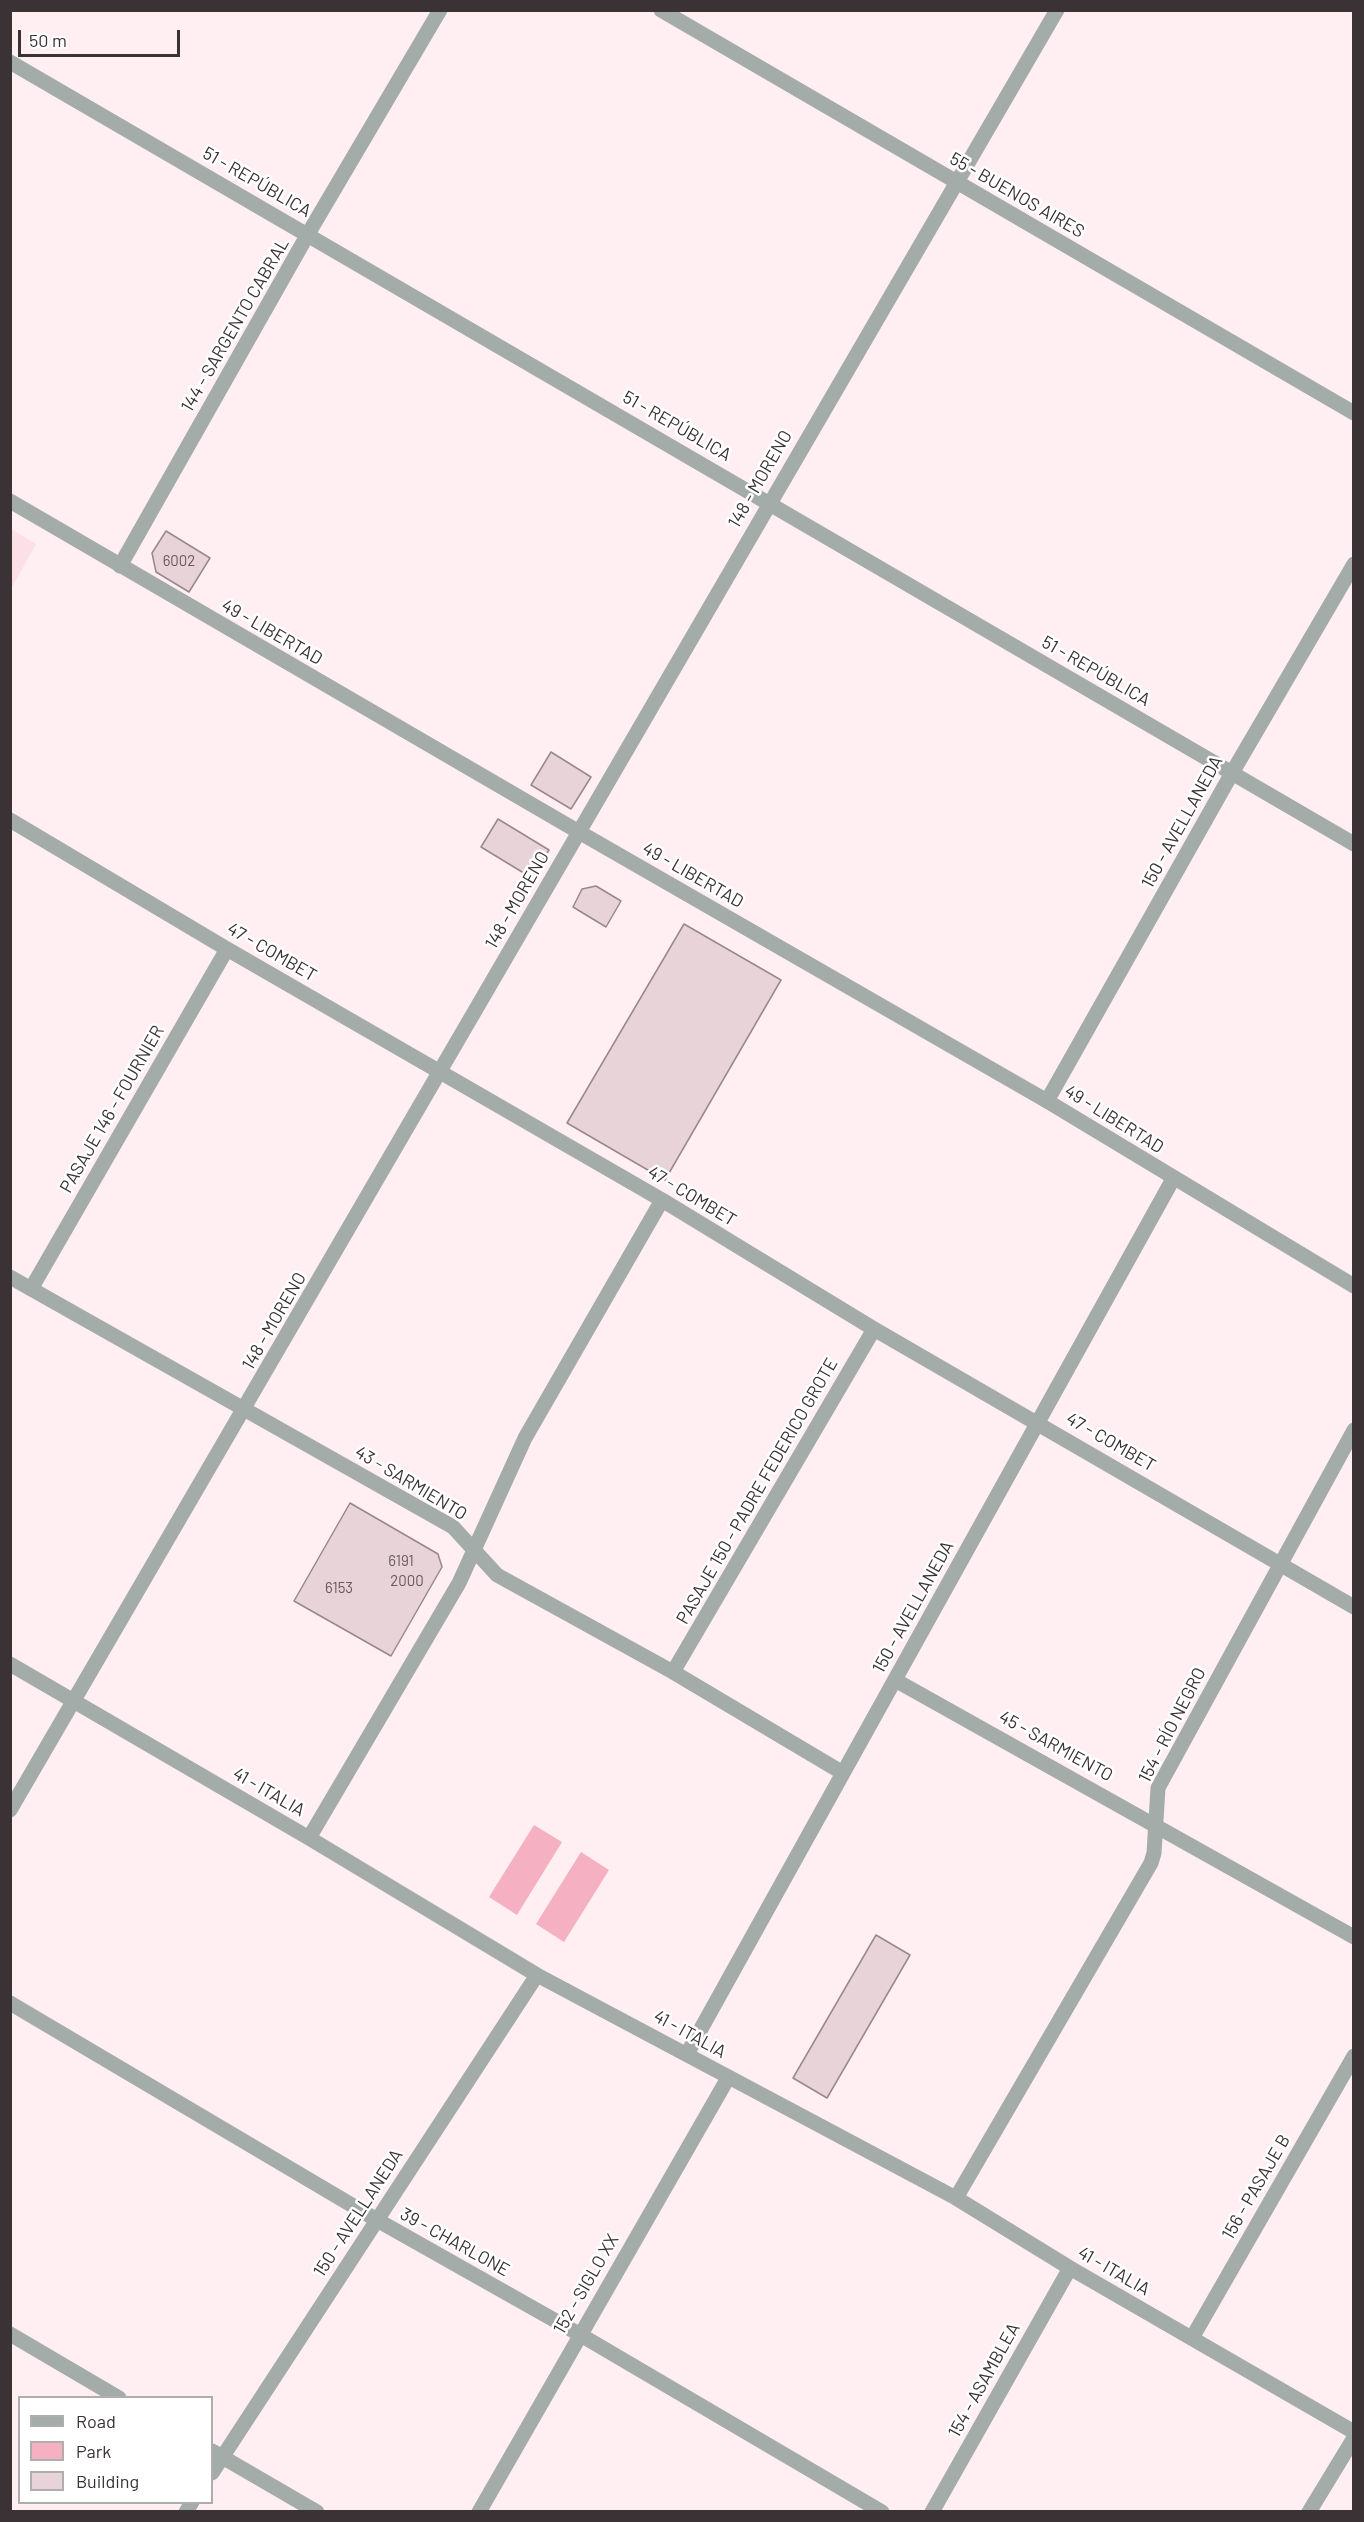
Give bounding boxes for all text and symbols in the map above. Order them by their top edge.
scale bar [21,18,183,56]
text: 50 m [29,29,67,51]
street label: 51 - REPÚBLICA [199,142,315,222]
street label: 55 - BUENOS AIRES [946,148,1088,242]
street label: 144 - SARGENTO CABRAL [176,234,294,416]
street label: 51 - REPÚBLICA [619,386,735,466]
street label: 148 - MORENO [723,426,797,532]
house number: 6002 [163,552,195,570]
street label: 49 - LIBERTAD [218,594,326,670]
street label: 51 - REPÚBLICA [1038,631,1154,711]
street label: 150 - AVELLANEDA [1137,752,1227,892]
street label: 49 - LIBERTAD [639,837,747,913]
street label: 148 - MORENO [480,847,554,953]
street label: 47 - COMBET [223,918,321,986]
street label: PASAJE 146 - FOURNIER [55,1021,169,1197]
street label: 49 - LIBERTAD [1060,1080,1168,1158]
street label: 47 - COMBET [644,1161,740,1231]
street label: 148 - MORENO [237,1268,311,1374]
street label: PASAJE 150 - PADRE FEDERICO GROTE [672,1354,842,1628]
street label: 47 - COMBET [1062,1408,1160,1476]
street label: 43 - SARMIENTO [351,1441,471,1525]
street label: 150 - AVELLANEDA [868,1537,958,1677]
house number: 6191 [388,1552,414,1570]
house number: 2000 [390,1572,424,1590]
house number: 6153 [325,1579,353,1597]
street label: 154 - RÍO NEGRO [1134,1664,1210,1786]
street label: 45 - SARMIENTO [995,1706,1117,1786]
street label: 41 - ITALIA [229,1763,309,1821]
street label: 41 - ITALIA [650,2005,730,2063]
street label: 156 - PASAJE B [1217,2131,1295,2243]
street label: 150 - AVELLANEDA [309,2145,407,2281]
street label: 39 - CHARLONE [396,2203,514,2281]
street label: 152 - SIGLO XX [549,2230,623,2338]
street label: 41 - ITALIA [1074,2242,1154,2300]
street label: 154 - ASAMBLEA [944,2319,1024,2441]
legend [18,2396,213,2504]
text: Road [76,2410,116,2432]
text: Park [76,2440,111,2462]
text: Building [76,2470,139,2492]

